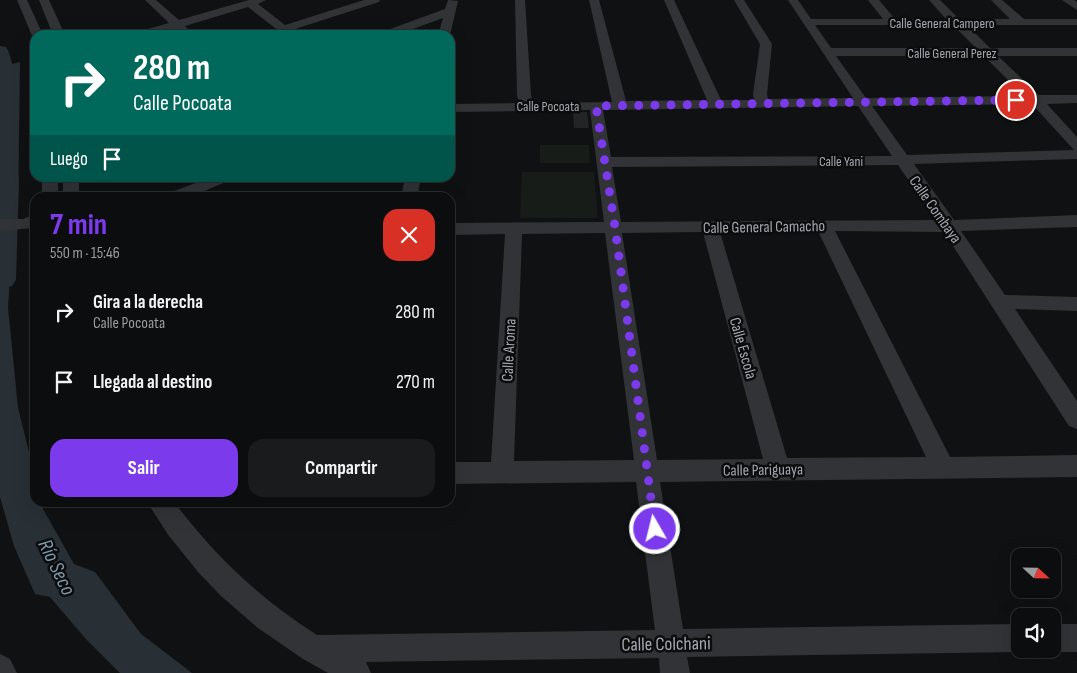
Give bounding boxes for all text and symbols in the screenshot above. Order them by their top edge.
street label: Calle General Campero [889,15,995,32]
street label: Calle General Perez [907,45,997,62]
text: 280 m [133,47,210,90]
icon: right [50,50,115,115]
pin [995,79,1037,121]
icon: arrive [1002,86,1030,114]
text: Calle Pocoata [133,90,232,117]
street label: Calle Pocoata [516,98,580,115]
icon: arrive [98,145,126,173]
text: Luego [50,148,88,171]
street label: Calle Yani [819,153,863,170]
street label: Calle Combaya [905,173,965,247]
text: 7 min [50,207,107,243]
button: close [383,209,435,261]
street label: Calle General Camacho [703,217,825,238]
text: 550 m · 15:46 [50,244,120,263]
text: Gira a la derecha [93,291,203,314]
icon: right [50,298,78,326]
text: 280 m [395,301,435,324]
text: Calle Pocoata [93,314,165,333]
street label: Calle Escola [725,316,760,381]
street label: Calle Aroma [498,318,521,382]
icon: arrive [50,368,78,396]
text: Llegada al destino [93,371,212,394]
text: 270 m [396,371,435,394]
button: Salir [50,439,238,497]
button: Compartir [248,439,435,497]
street label: Calle Pariguaya [723,460,803,481]
position arrow [628,502,680,554]
water label: Río Seco [32,535,81,600]
north arrow [1011,548,1061,598]
map controls [1011,548,1061,658]
button: sound [1011,608,1061,658]
street label: Calle Colchani [621,632,711,657]

